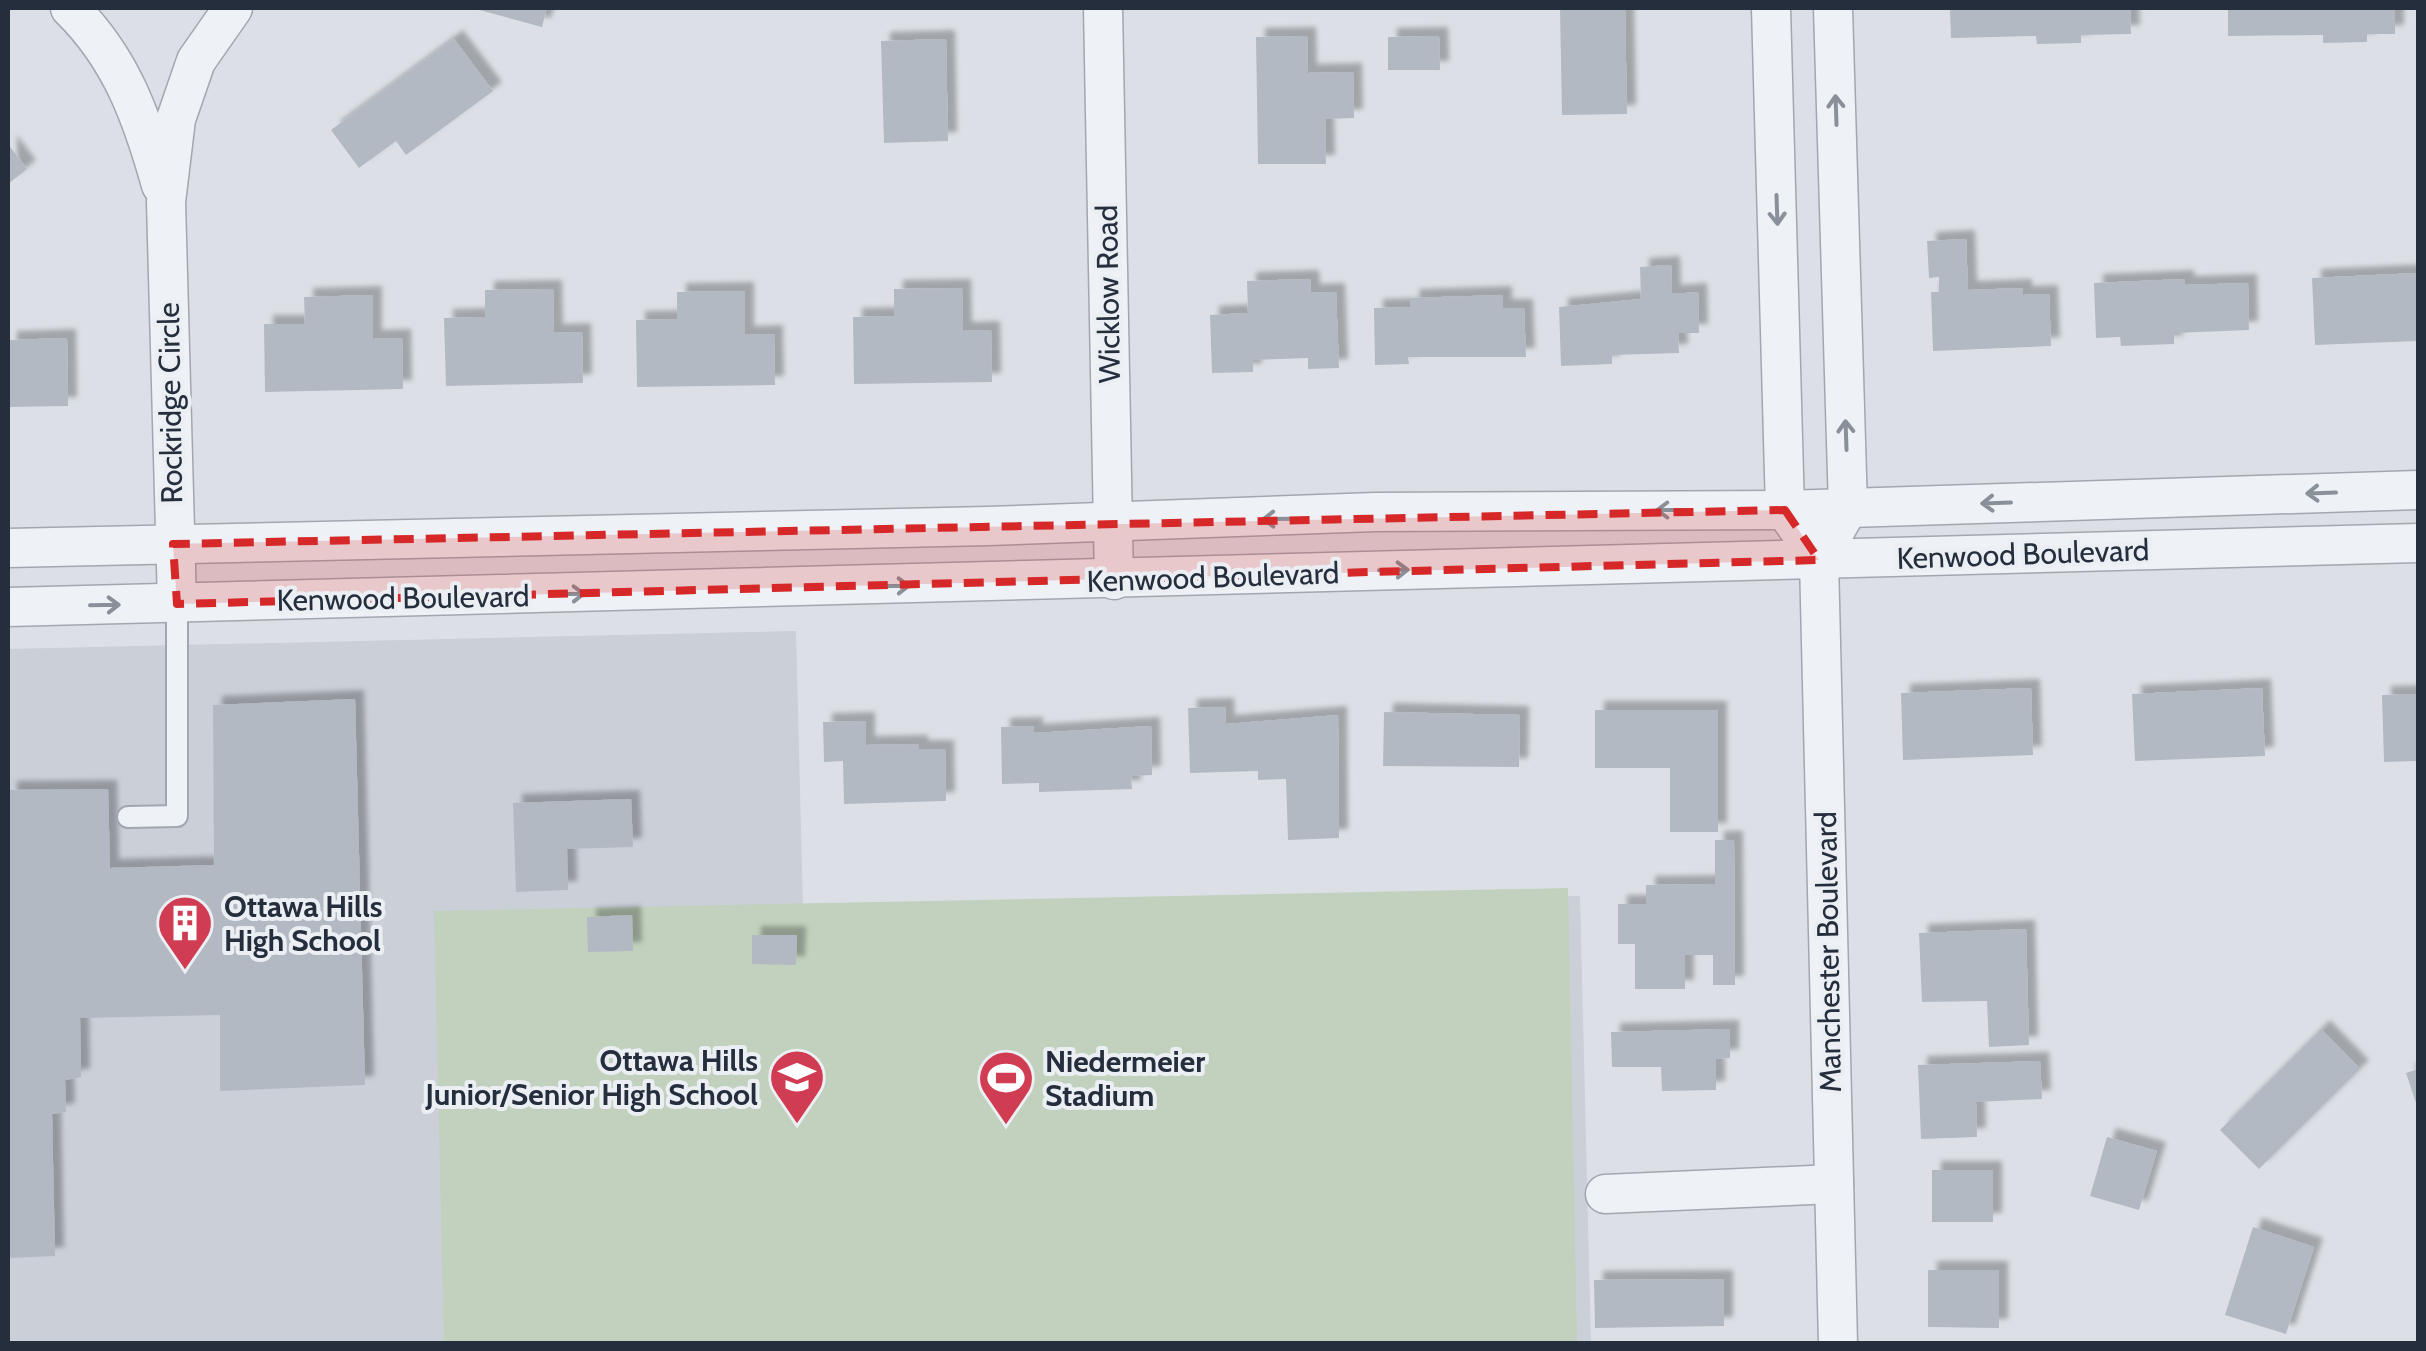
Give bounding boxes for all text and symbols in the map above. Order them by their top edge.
one-way arrow [1826,94,1845,126]
one-way arrow [1767,193,1786,225]
street label: Wicklow Road [1088,204,1128,384]
street label: Rockridge Circle [150,302,190,504]
one-way arrow [1836,419,1855,451]
one-way arrow [2306,484,2338,503]
one-way arrow [1981,494,2013,513]
one-way arrow [1656,501,1688,520]
one-way arrow [1261,509,1293,528]
street label: Kenwood Boulevard [1896,531,2150,577]
street label: Kenwood Boulevard [1086,554,1340,600]
one-way arrow [1378,561,1410,580]
street label: Kenwood Boulevard [276,577,530,619]
one-way arrow [878,577,910,596]
one-way arrow [552,584,585,604]
one-way arrow [88,596,120,615]
street label: Manchester Boulevard [1807,811,1849,1093]
place label: Ottawa Hills High School [224,888,382,959]
building icon: Ottawa Hills High School [155,893,215,972]
place label: Ottawa Hills Junior/Senior High School [425,1042,758,1113]
place label: Niedermeier Stadium [1045,1043,1205,1114]
school or university icon: Ottawa Hills Junior/Senior High School [767,1047,827,1126]
sports icon: Niedermeier Stadium [976,1048,1036,1127]

